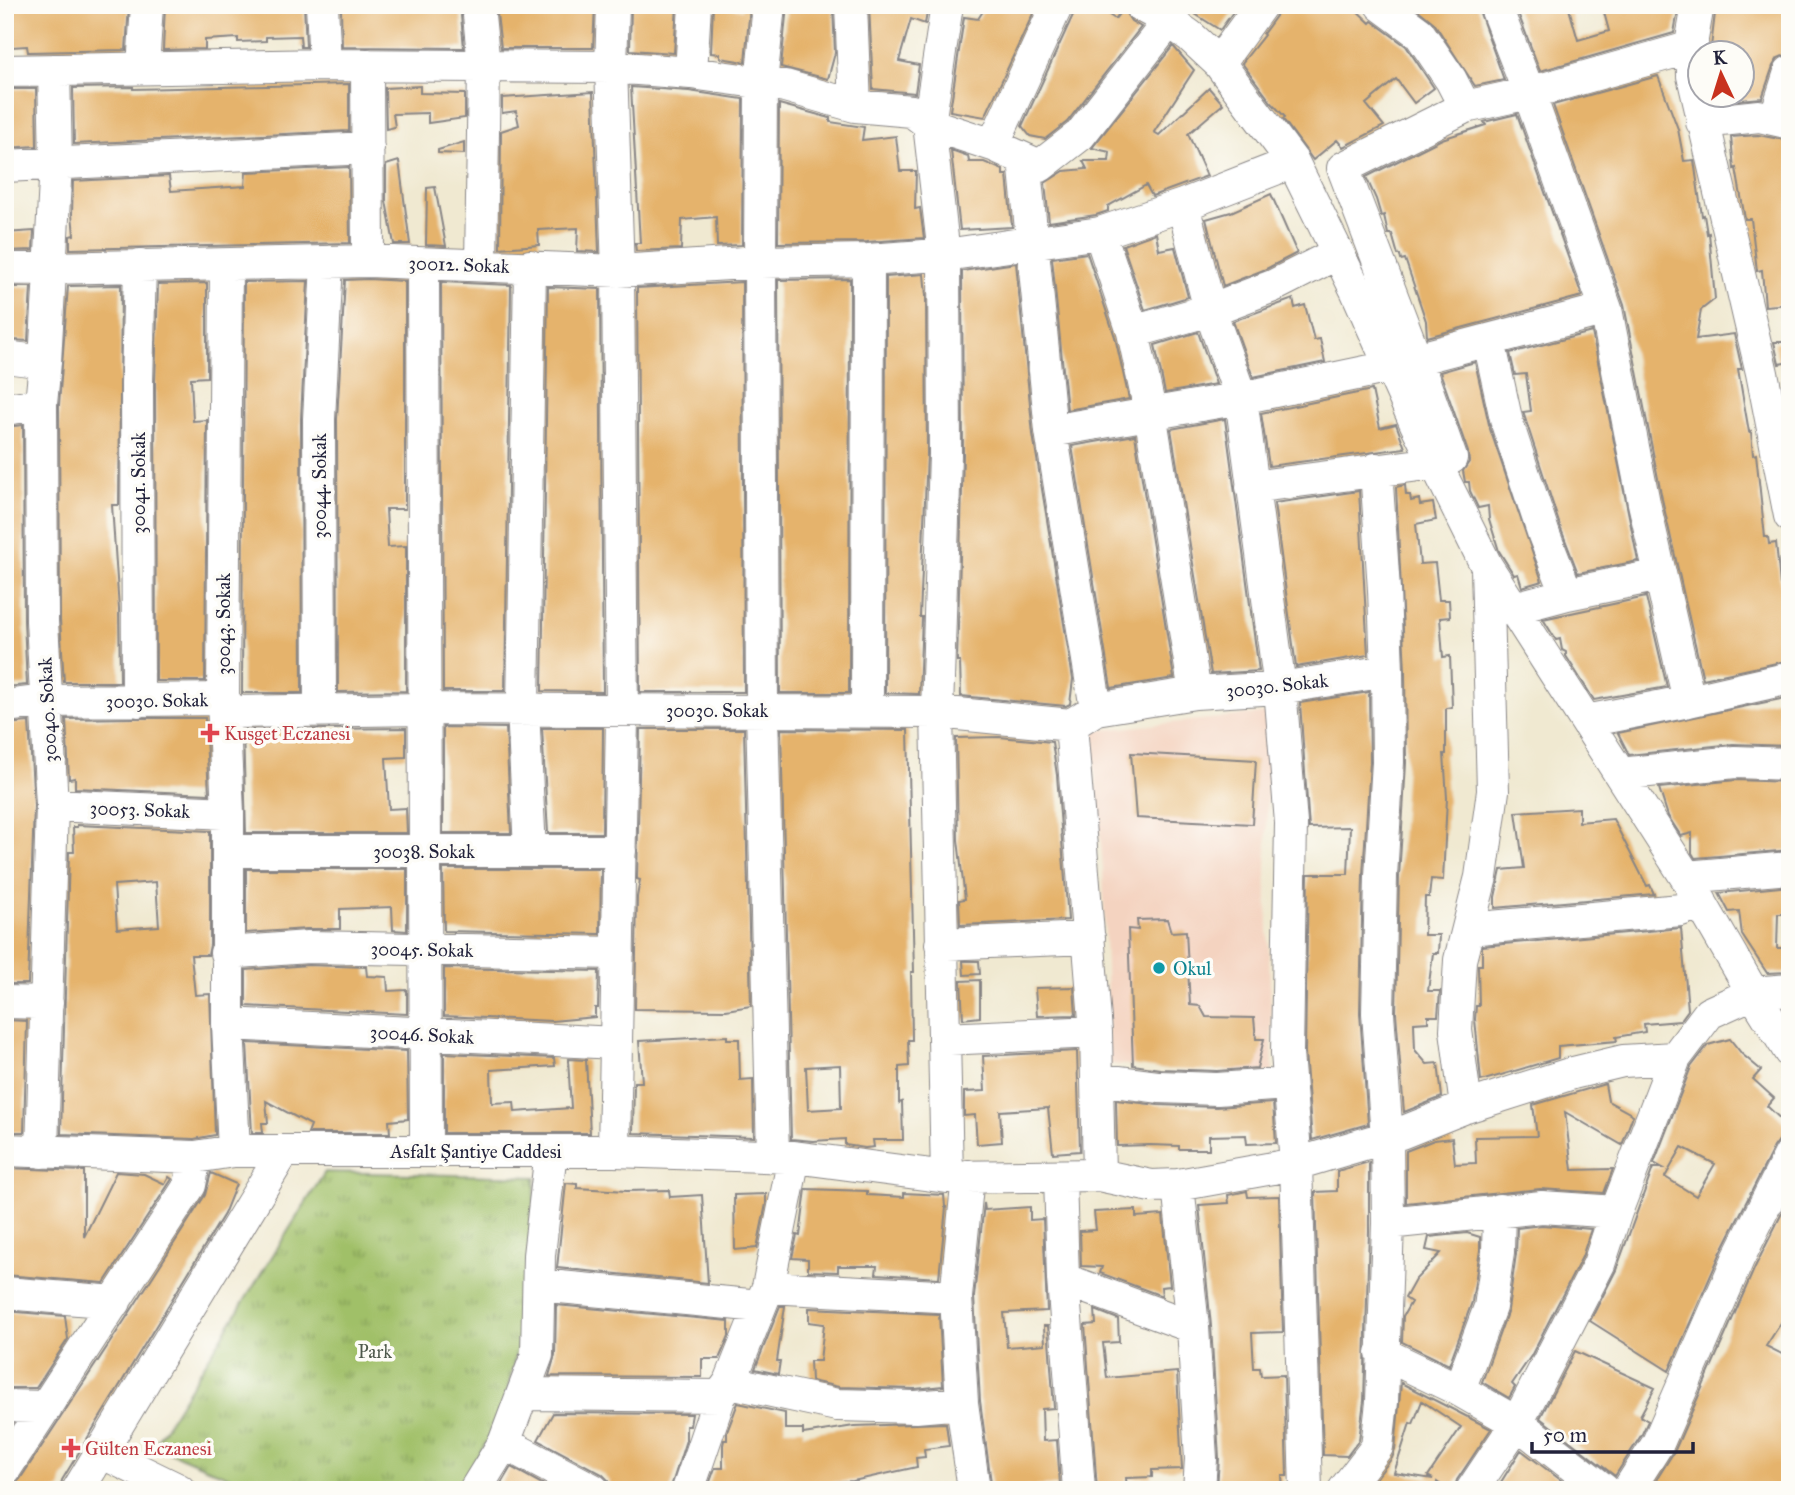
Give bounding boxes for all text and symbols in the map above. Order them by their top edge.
north arrow [1686,38,1756,108]
text: K [1712,45,1729,69]
street label: 30012. Sokak [408,251,510,278]
street label: 30041. Sokak [127,432,150,534]
street label: 30044. Sokak [308,433,331,539]
street label: 30043. Sokak [212,573,235,675]
street label: 30040. Sokak [33,656,62,763]
street label: 30030. Sokak [1225,669,1329,702]
street label: 30030. Sokak [105,688,209,713]
street label: 30030. Sokak [666,699,768,722]
place label: Kusget Eczanesi [224,722,351,746]
marker: Kusget Eczanesi [202,725,218,741]
street label: 30053. Sokak [89,796,191,823]
street label: 30038. Sokak [373,840,475,863]
street label: 30045. Sokak [370,937,474,962]
place label: Okul [1173,957,1212,980]
marker: Okul [1151,960,1167,976]
street label: 30046. Sokak [369,1020,475,1049]
street label: Asfalt Şantiye Caddesi [389,1140,562,1163]
park label: Park [358,1340,392,1363]
scale bar [1532,1411,1694,1455]
text: 50 m [1543,1422,1588,1448]
place label: Gülten Eczanesi [85,1437,212,1460]
marker: Gülten Eczanesi [63,1440,79,1456]

